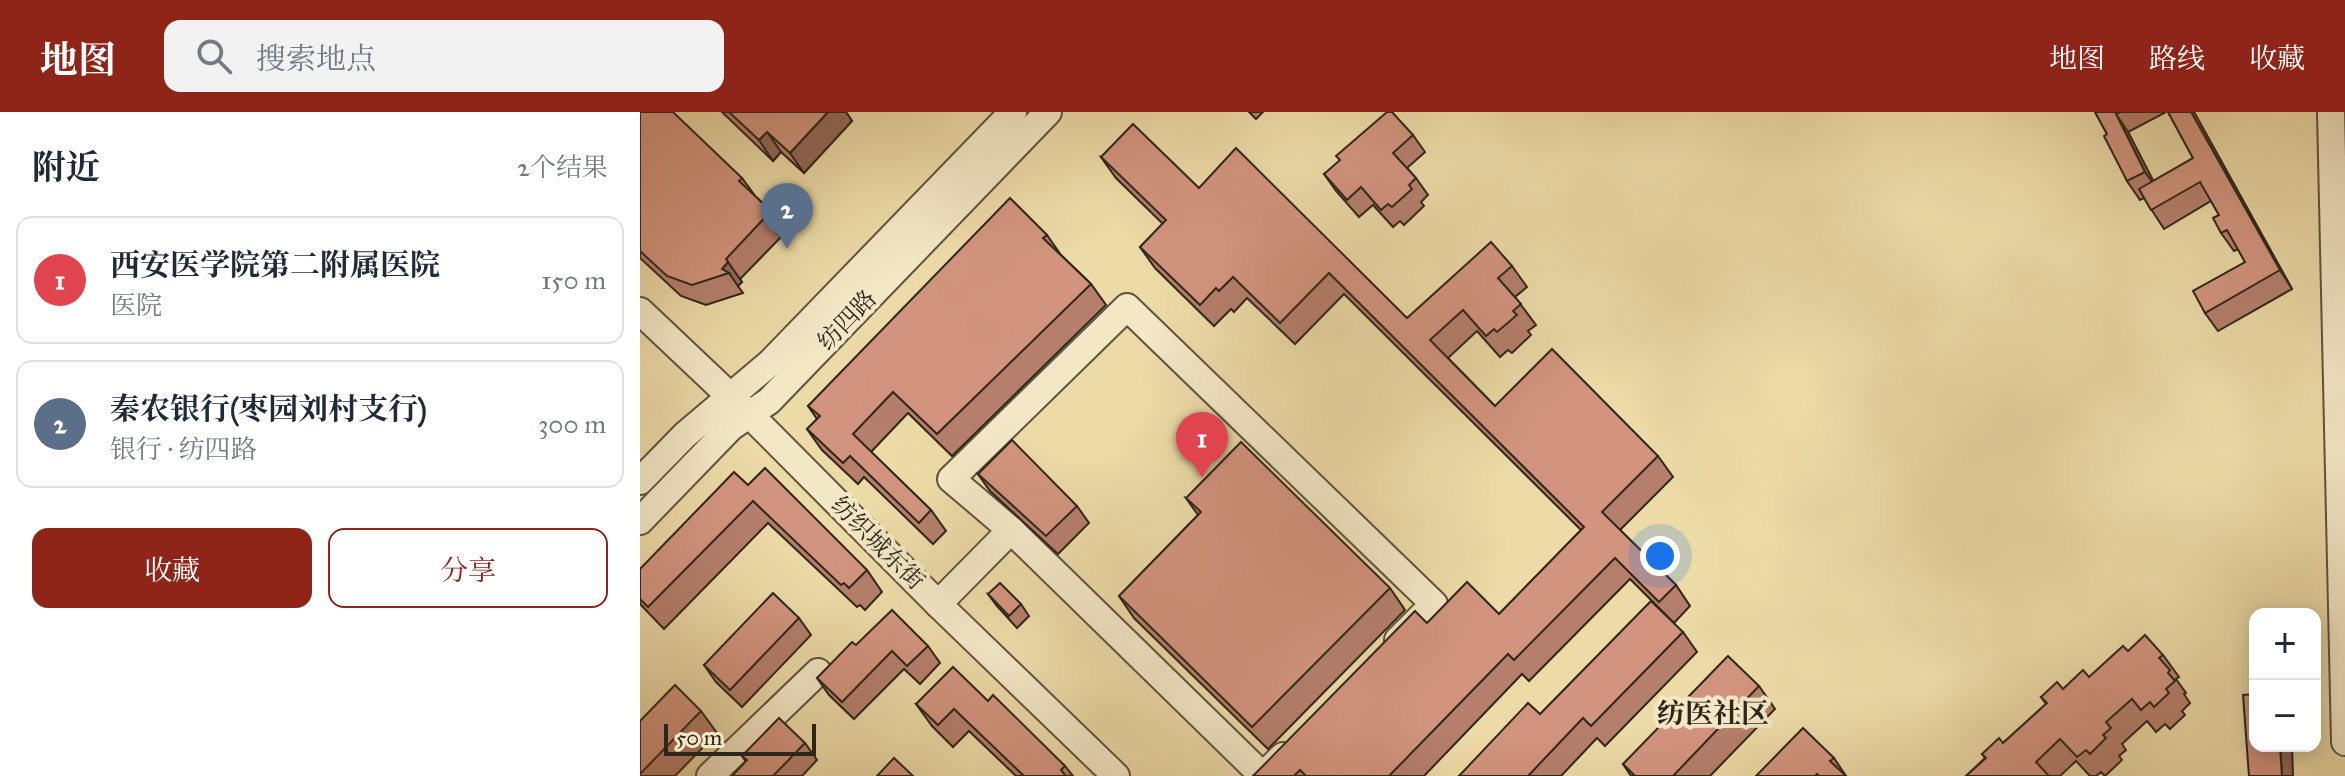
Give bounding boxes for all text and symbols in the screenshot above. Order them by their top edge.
search box [164,20,724,92]
icon: search [192,34,236,78]
text: 地图 [40,37,116,83]
text: 搜索地点 [256,41,376,77]
text: 地图 [2049,41,2105,76]
text: 路线 [2149,41,2205,76]
text: 收藏 [2249,41,2305,76]
text: 附近 [32,147,100,188]
text: 2个结果 [517,151,608,183]
pin: 2 [761,183,813,249]
text: 西安医学院第二附属医院 [110,247,440,283]
text: 1 [55,264,65,296]
text: 150 m [541,264,606,296]
street label: 纺四路 [811,284,883,356]
text: 医院 [110,289,162,321]
text: 秦农银行(枣园刘村支行) [110,391,427,427]
text: 2 [54,408,66,440]
text: 300 m [538,408,606,440]
pin: 1 [1176,412,1228,478]
text: 银行 · 纺四路 [110,433,257,465]
street label: 纺织城东街 [825,490,931,596]
button: 收藏 [32,528,312,608]
button: 分享 [328,528,608,608]
your location [1640,536,1680,576]
map controls [2249,608,2321,752]
button: + [2249,608,2321,680]
button: − [2249,680,2321,752]
district label: 纺医社区 [1657,696,1769,731]
scale bar [664,720,816,756]
text: 50 m [676,724,722,751]

